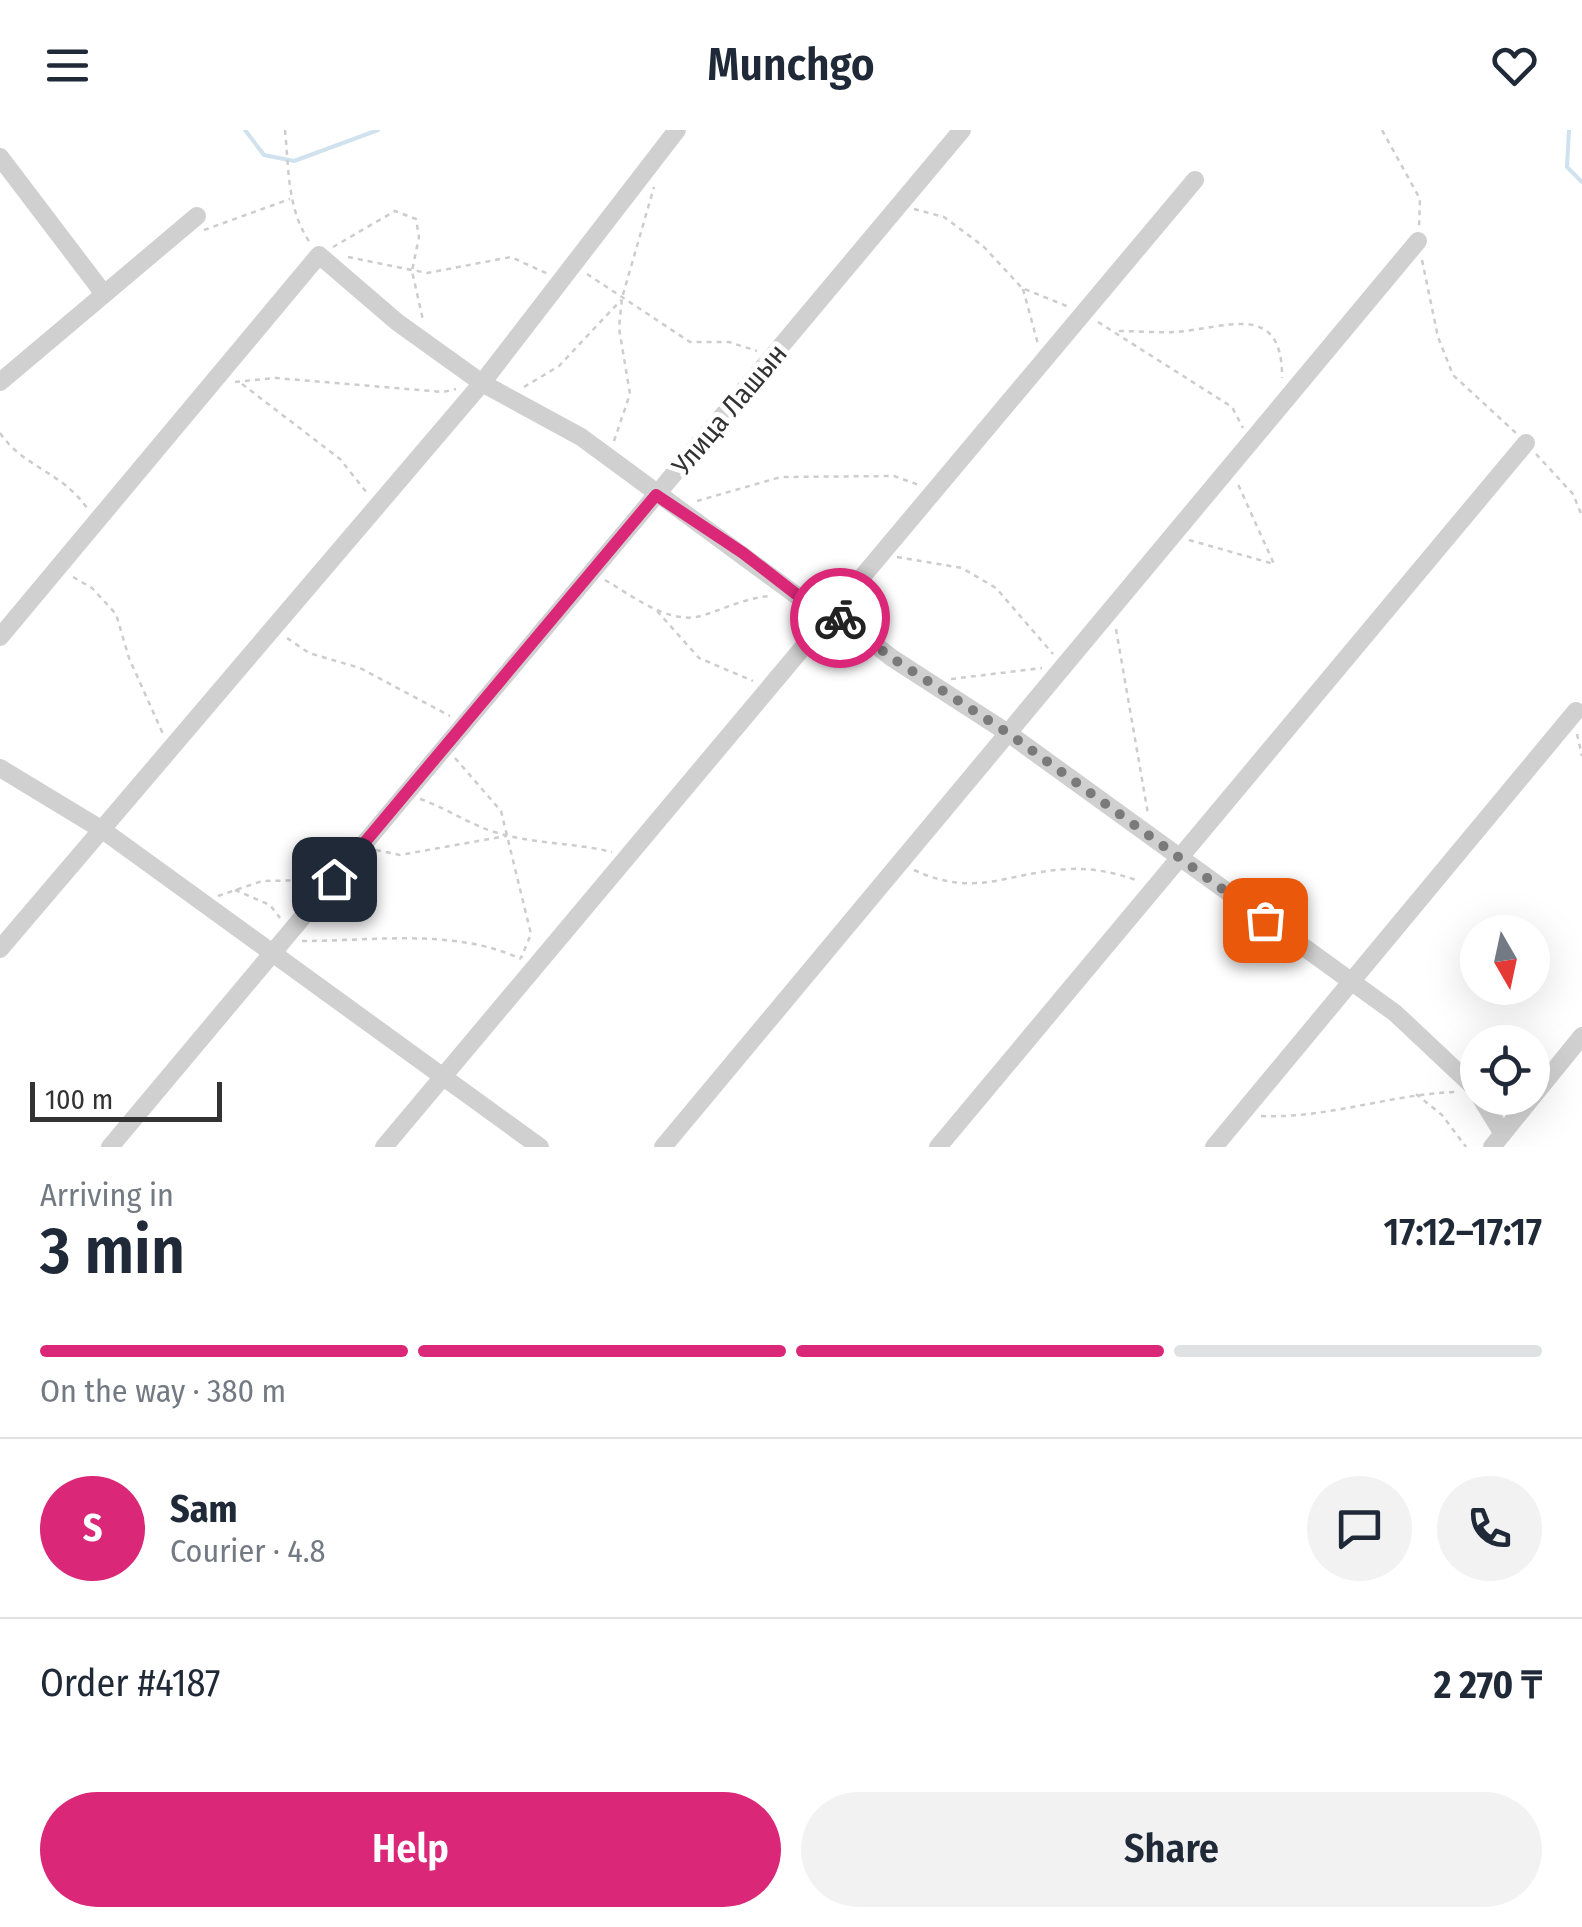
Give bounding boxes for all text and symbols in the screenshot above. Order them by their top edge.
icon: menu [40,38,95,93]
text: Munchgo [707,38,875,92]
icon: heart [1487,38,1542,93]
street label: Улица Лашын [665,337,794,482]
courier [790,568,890,668]
icon: bike [813,591,868,646]
pin [292,837,377,922]
icon: home [307,852,362,907]
pin [1223,878,1308,963]
icon: bag [1238,893,1293,948]
north arrow [1460,915,1550,1005]
map controls [1460,915,1550,1115]
button: locate [1460,1025,1550,1115]
scale bar [30,1077,222,1121]
text: 100 m [45,1083,113,1116]
text: Arriving in [40,1176,174,1214]
text: 17:12–17:17 [1383,1209,1542,1255]
text: 3 min [40,1212,185,1290]
text: On the way · 380 m [40,1372,286,1410]
button: chat [1307,1476,1412,1581]
button: phone [1437,1476,1542,1581]
text: Sam [170,1486,238,1532]
text: S [83,1505,102,1551]
text: Courier · 4.8 [170,1532,326,1570]
text: Order #4187 [40,1660,220,1706]
text: 2 270 ₸ [1434,1662,1542,1708]
button: Help [40,1792,781,1907]
button: Share [801,1792,1542,1907]

